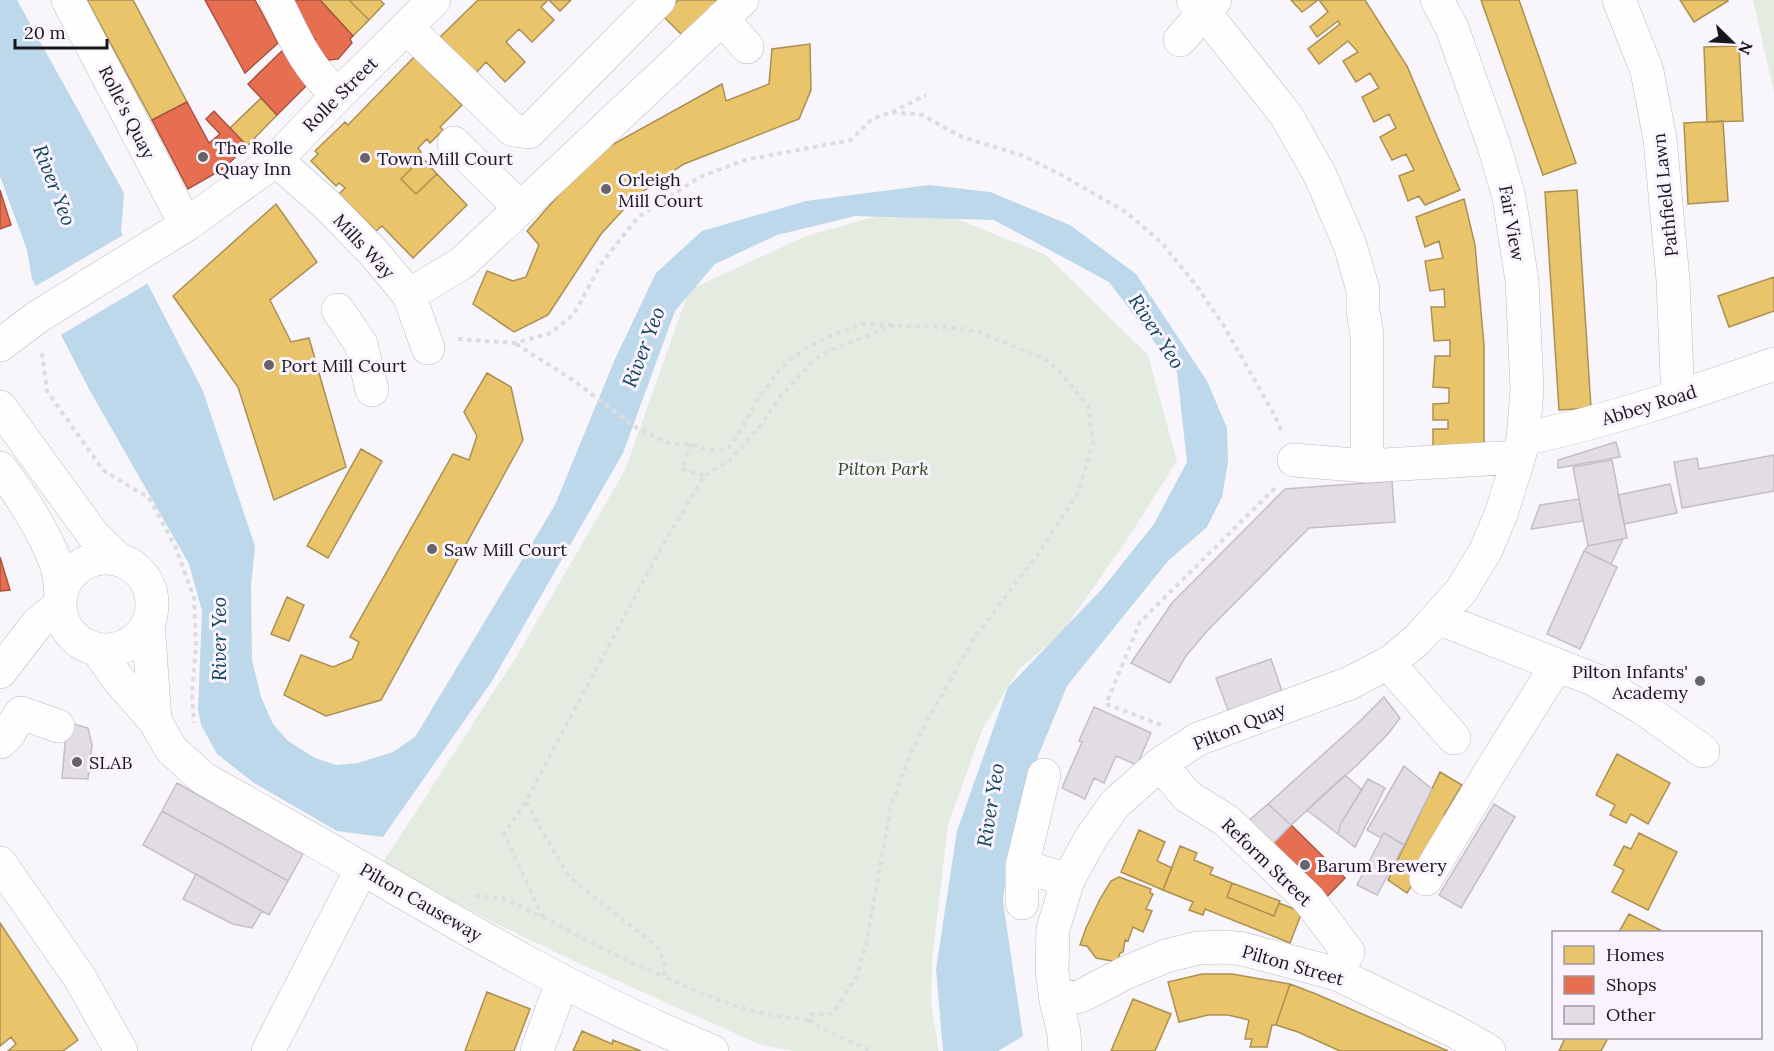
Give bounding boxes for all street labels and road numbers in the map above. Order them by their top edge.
street label: Rolle Street [298,52,382,136]
street label: Rolle's Quay [94,62,161,163]
street label: Pathfield Lawn [1647,132,1683,258]
street label: Fair View [1494,183,1530,263]
street label: Mills Way [328,209,400,284]
street label: Abbey Road [1598,380,1699,431]
street label: Pilton Quay [1189,697,1289,755]
street label: Reform Street [1217,813,1317,911]
street label: Pilton Causeway [356,858,487,947]
street label: Pilton Street [1239,939,1347,991]

